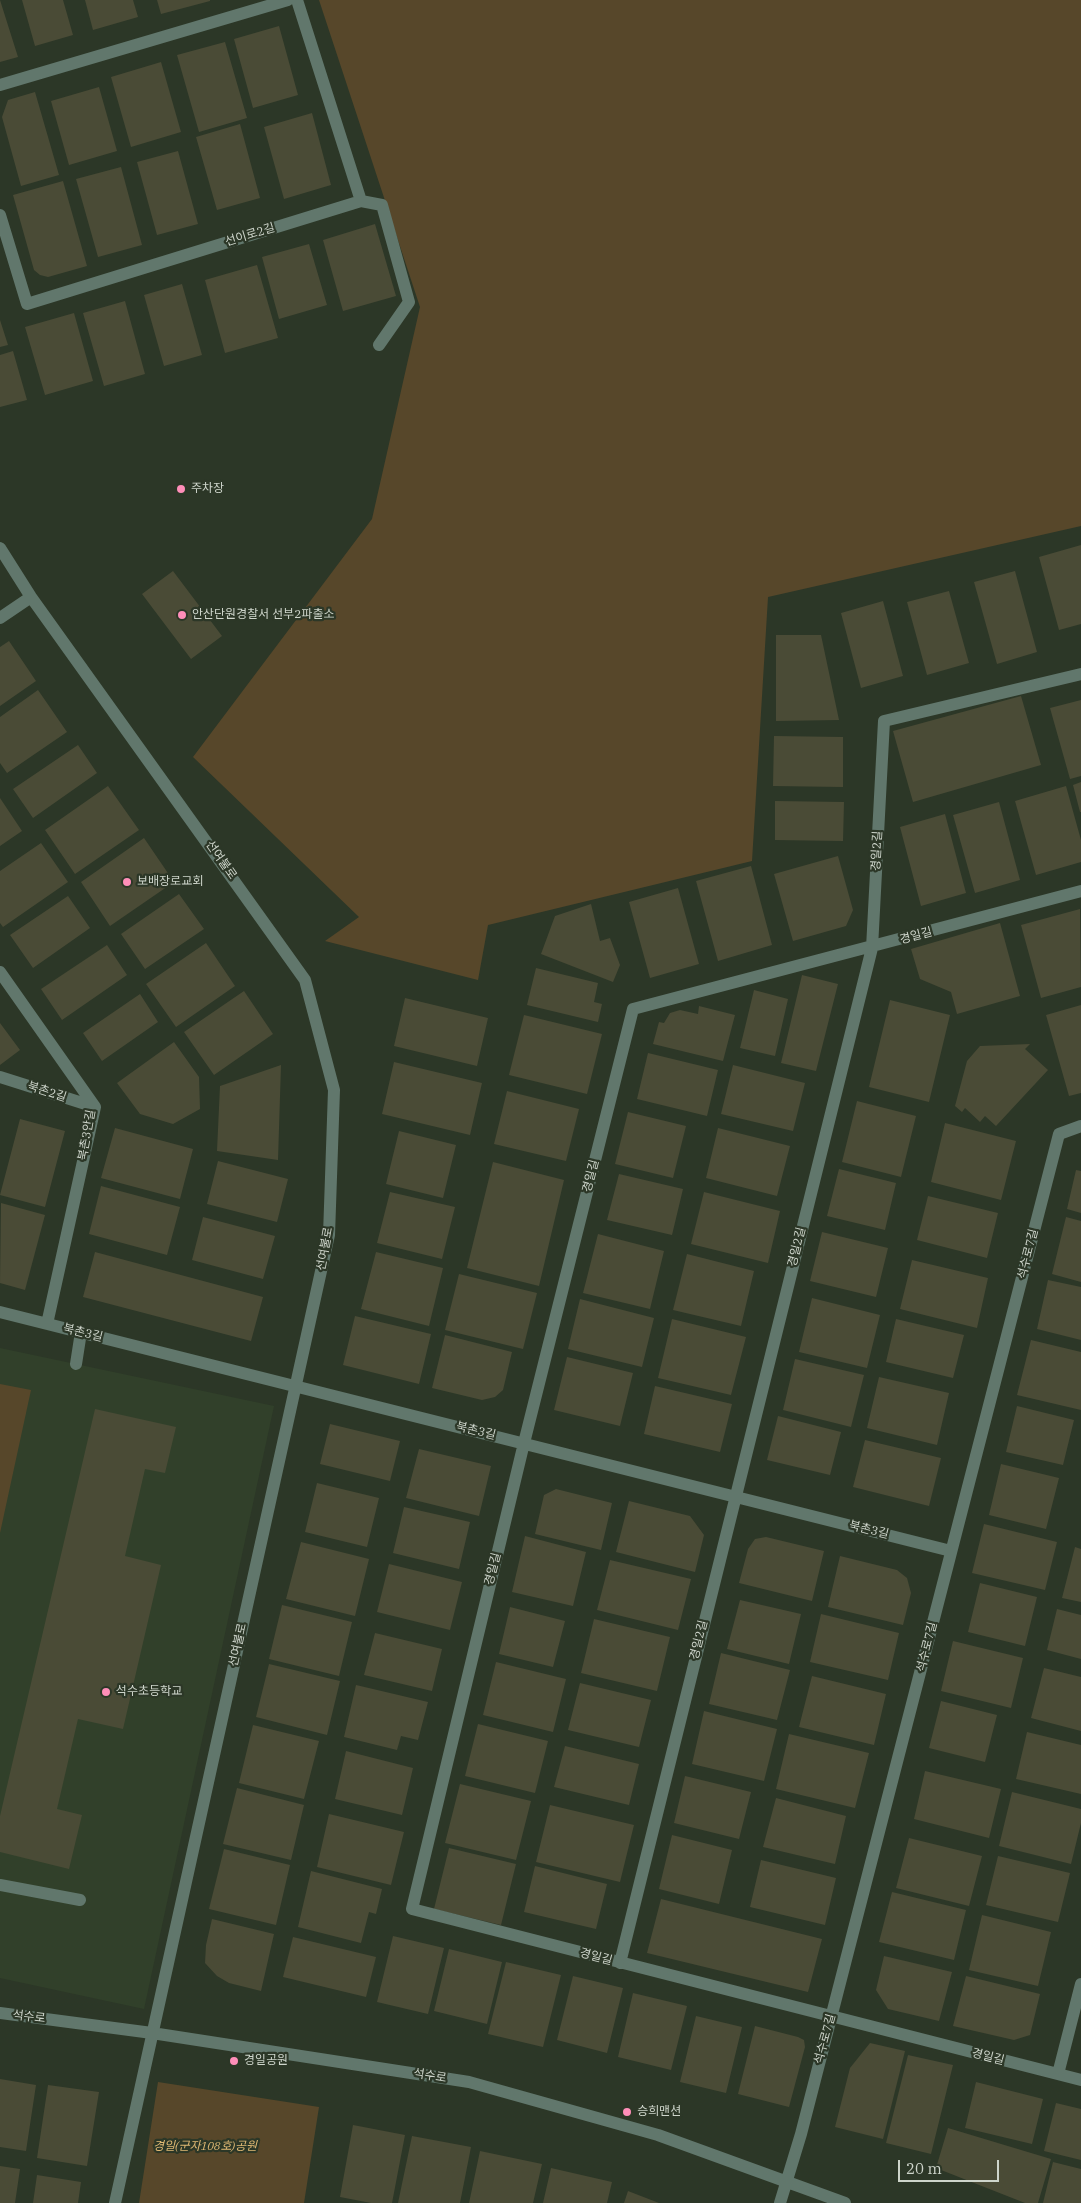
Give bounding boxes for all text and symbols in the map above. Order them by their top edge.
street label: 선이로2길 [223,221,277,249]
place label: 주차장 [191,482,224,496]
marker: 주차장 [175,483,187,495]
place label: 안산단원경찰서 선부2파출소 [192,608,334,622]
marker: 안산단원경찰서 선부2파출소 [176,609,188,621]
street label: 경일2길 [869,830,885,872]
street label: 선여불로 [202,838,240,882]
place label: 보배장로교회 [137,875,203,889]
marker: 보배장로교회 [121,876,133,888]
street label: 경일길 [898,925,934,947]
street label: 북촌2길 [26,1079,68,1105]
street label: 북촌3안길 [75,1108,99,1162]
street label: 경일길 [580,1158,602,1194]
street label: 선여불로 [314,1226,336,1272]
street label: 경일2길 [785,1226,809,1268]
street label: 석수로7길 [1015,1227,1041,1281]
street label: 북촌3길 [62,1321,104,1345]
street label: 북촌3길 [455,1419,497,1443]
street label: 북촌3길 [848,1518,890,1542]
street label: 경일길 [482,1551,504,1587]
street label: 경일2길 [687,1619,711,1661]
street label: 석수로7길 [914,1620,940,1674]
street label: 선여불로 [226,1622,250,1668]
place label: 석수초등학교 [116,1685,182,1699]
marker: 석수초등학교 [100,1686,112,1698]
street label: 경일길 [578,1946,614,1968]
street label: 석수로 [12,2008,46,2026]
street label: 석수로7길 [811,2012,839,2066]
street label: 경일길 [970,2046,1006,2068]
place label: 경일공원 [244,2054,288,2068]
marker: 경일공원 [228,2055,240,2067]
street label: 석수로 [413,2066,447,2086]
place label: 승희맨션 [637,2105,681,2119]
marker: 승희맨션 [621,2106,633,2118]
park label: 경일(군자108호)공원 [153,2140,257,2154]
scale bar [901,2150,1002,2182]
text: 20 m [906,2159,942,2178]

